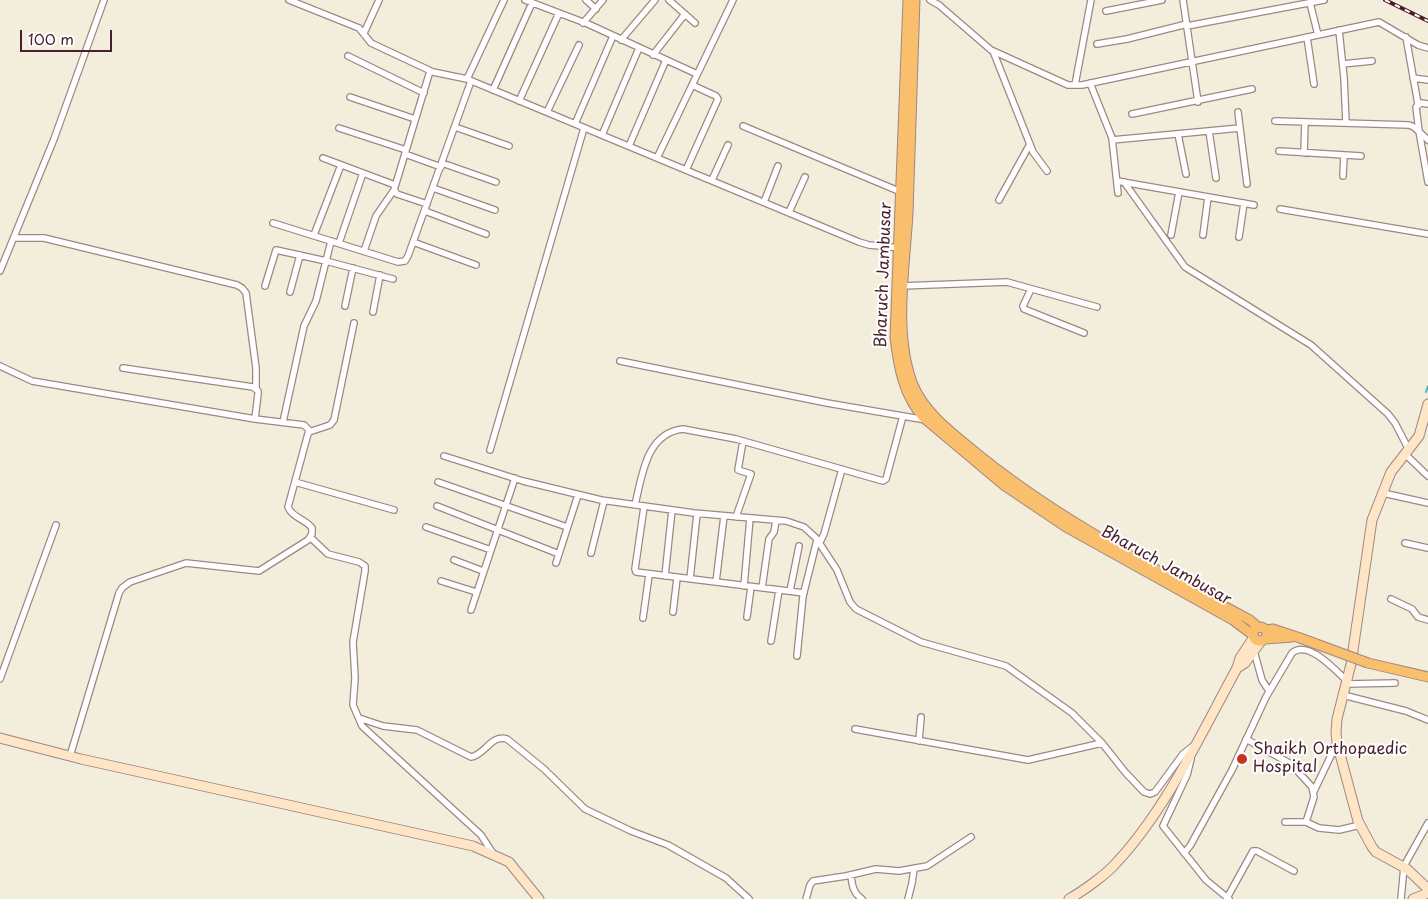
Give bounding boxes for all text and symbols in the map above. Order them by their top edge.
scale bar [22,20,115,52]
text: 100 m [28,27,74,50]
street label: Bharuch Jambusar [872,202,896,348]
street label: Bharuch Jambusar [1098,522,1234,610]
place label: Shaikh Orthopaedic Hospital [1253,740,1407,778]
marker: Shaikh Orthopaedic Hospital [1235,752,1249,766]

